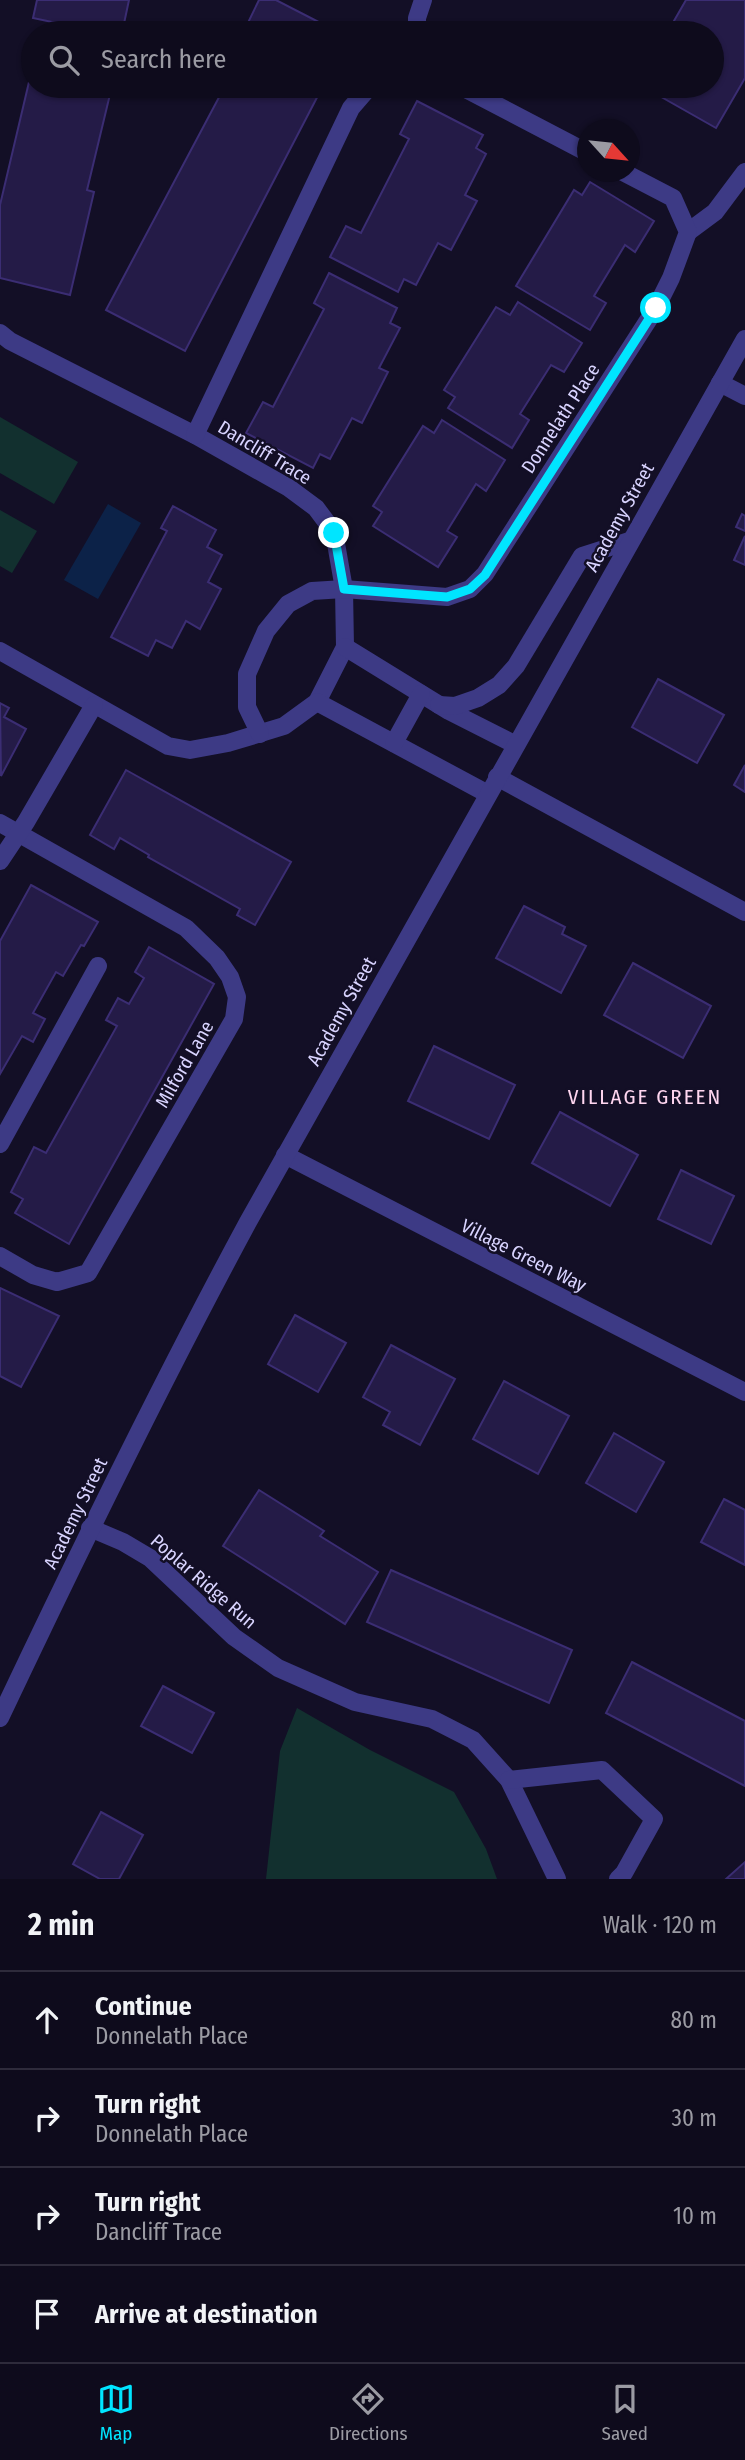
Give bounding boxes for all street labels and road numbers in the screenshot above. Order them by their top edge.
street label: Donnelath Place [516,359,605,478]
street label: Dancliff Trace [214,416,316,489]
street label: Academy Street [580,458,659,576]
street label: Academy Street [302,952,381,1070]
street label: Milford Lane [150,1017,219,1112]
street label: Village Green Way [457,1214,591,1297]
street label: Academy Street [39,1453,113,1573]
street label: Poplar Ridge Run [146,1529,261,1634]

